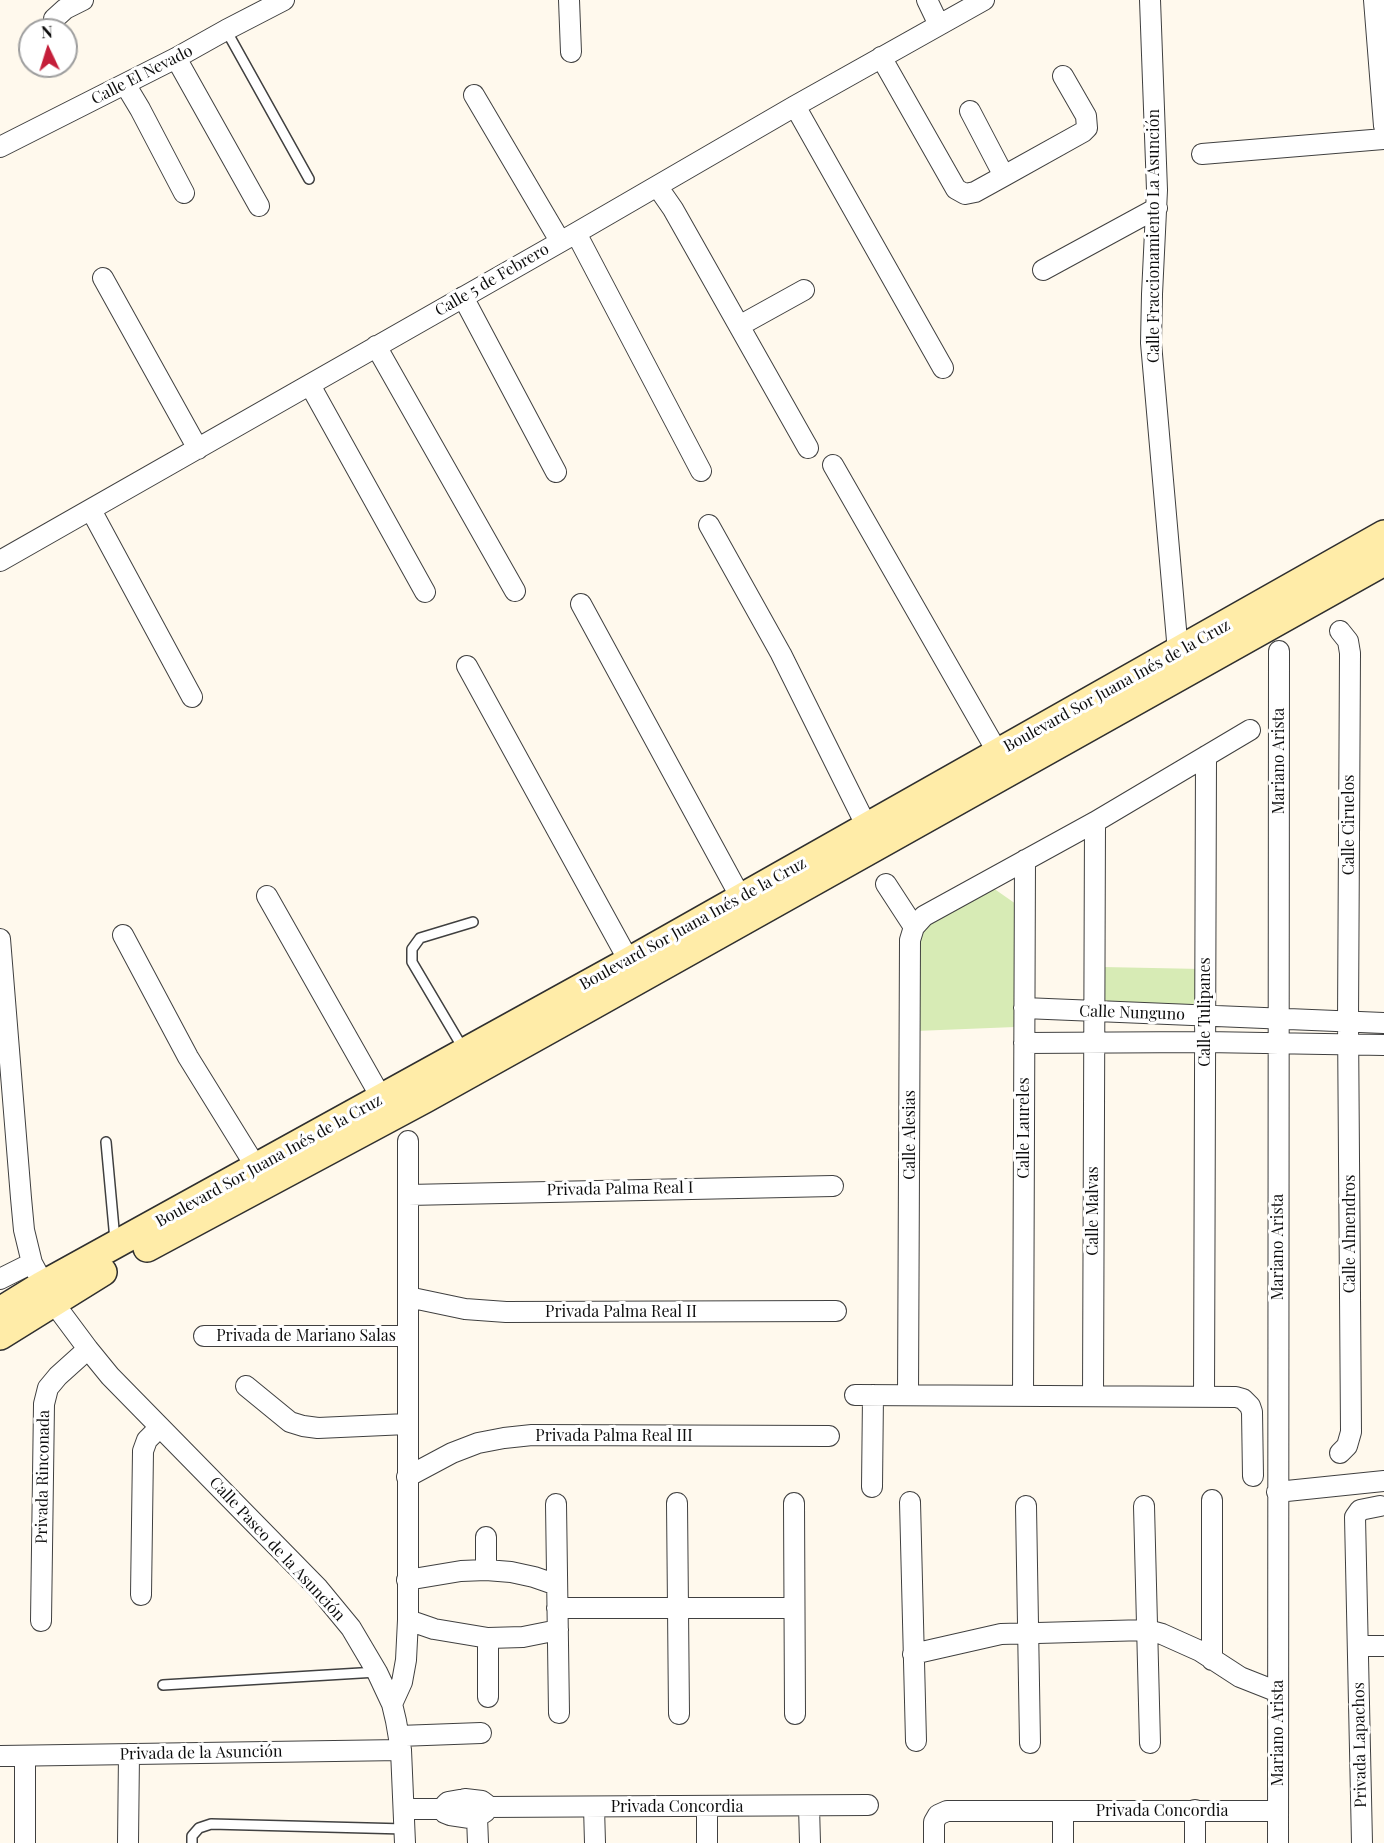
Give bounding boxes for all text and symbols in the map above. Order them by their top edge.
north arrow [18,18,78,78]
text: N [40,21,53,42]
street label: Calle El Nevado [88,41,196,109]
street label: Calle Fraccionamiento La Asunción [1144,109,1164,363]
street label: Calle 5 de Febrero [432,240,552,320]
street label: Boulevard Sor Juana Inés de la Cruz [1001,616,1233,756]
street label: Mariano Arista [1269,708,1289,814]
street label: Calle Ciruelos [1339,775,1359,875]
street label: Boulevard Sor Juana Inés de la Cruz [577,854,809,994]
street label: Calle Tulipanes [1195,957,1215,1067]
street label: Calle Nunguno [1079,1002,1185,1024]
street label: Calle Laureles [1014,1077,1034,1179]
street label: Calle Alesias [900,1090,920,1180]
street label: Boulevard Sor Juana Inés de la Cruz [153,1091,385,1231]
street label: Calle Malvas [1083,1166,1103,1256]
street label: Calle Almendros [1340,1175,1360,1293]
street label: Privada Palma Real I [547,1178,693,1200]
street label: Mariano Arista [1268,1194,1288,1300]
street label: Privada Palma Real II [545,1302,697,1322]
street label: Privada de Mariano Salas [216,1326,396,1346]
street label: Privada Rinconada [32,1410,54,1544]
street label: Privada Palma Real III [535,1426,693,1446]
street label: Calle Paseo de la Asunción [205,1473,349,1625]
street label: Mariano Arista [1268,1680,1288,1786]
street label: Privada Lapachos [1349,1682,1371,1808]
street label: Privada de la Asunción [119,1742,283,1764]
street label: Privada Concordia [611,1797,743,1817]
street label: Privada Concordia [1096,1801,1228,1821]

